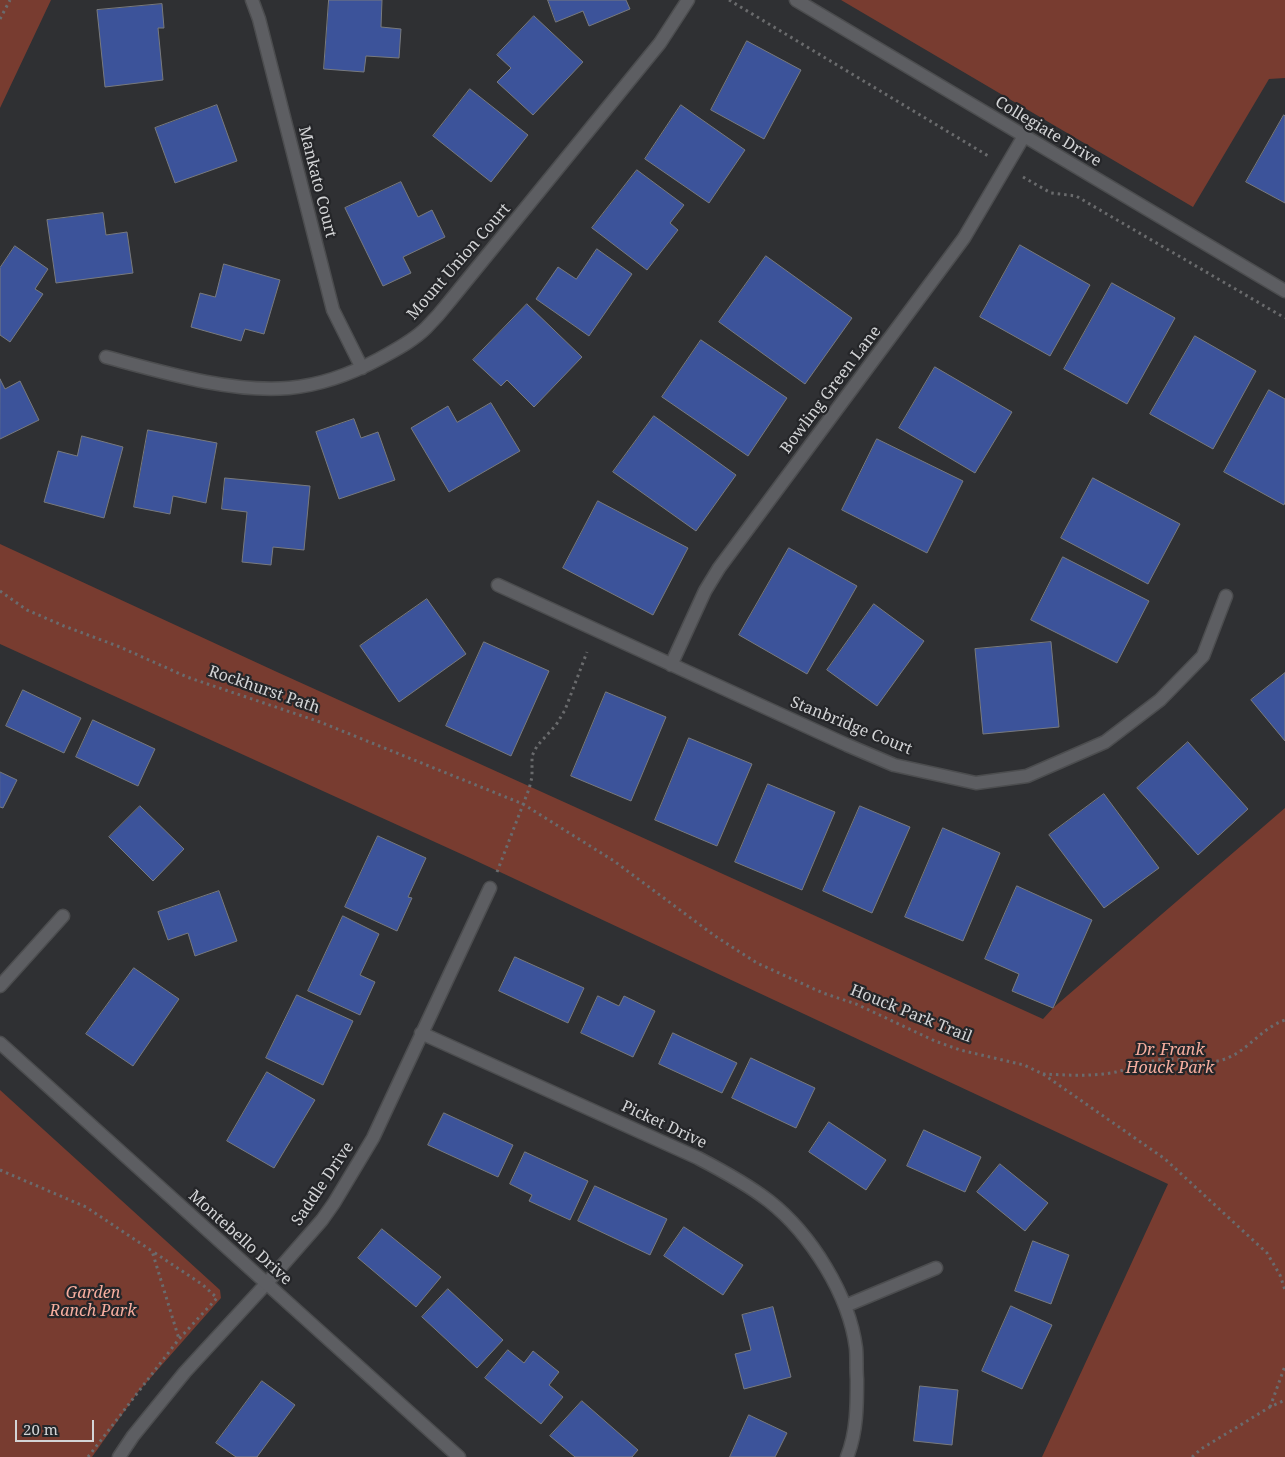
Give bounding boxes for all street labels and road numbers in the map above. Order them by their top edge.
street label: Collegiate Drive [991,93,1105,171]
street label: Mankato Court [294,124,340,240]
street label: Mount Union Court [403,200,515,324]
street label: Bowling Green Lane [777,322,885,458]
street label: Rockhurst Path [206,662,322,718]
street label: Stanbridge Court [787,693,915,759]
street label: Houck Park Trail [847,981,975,1047]
street label: Picket Drive [618,1097,710,1153]
street label: Saddle Drive [288,1138,358,1230]
street label: Montebello Drive [184,1187,296,1289]

